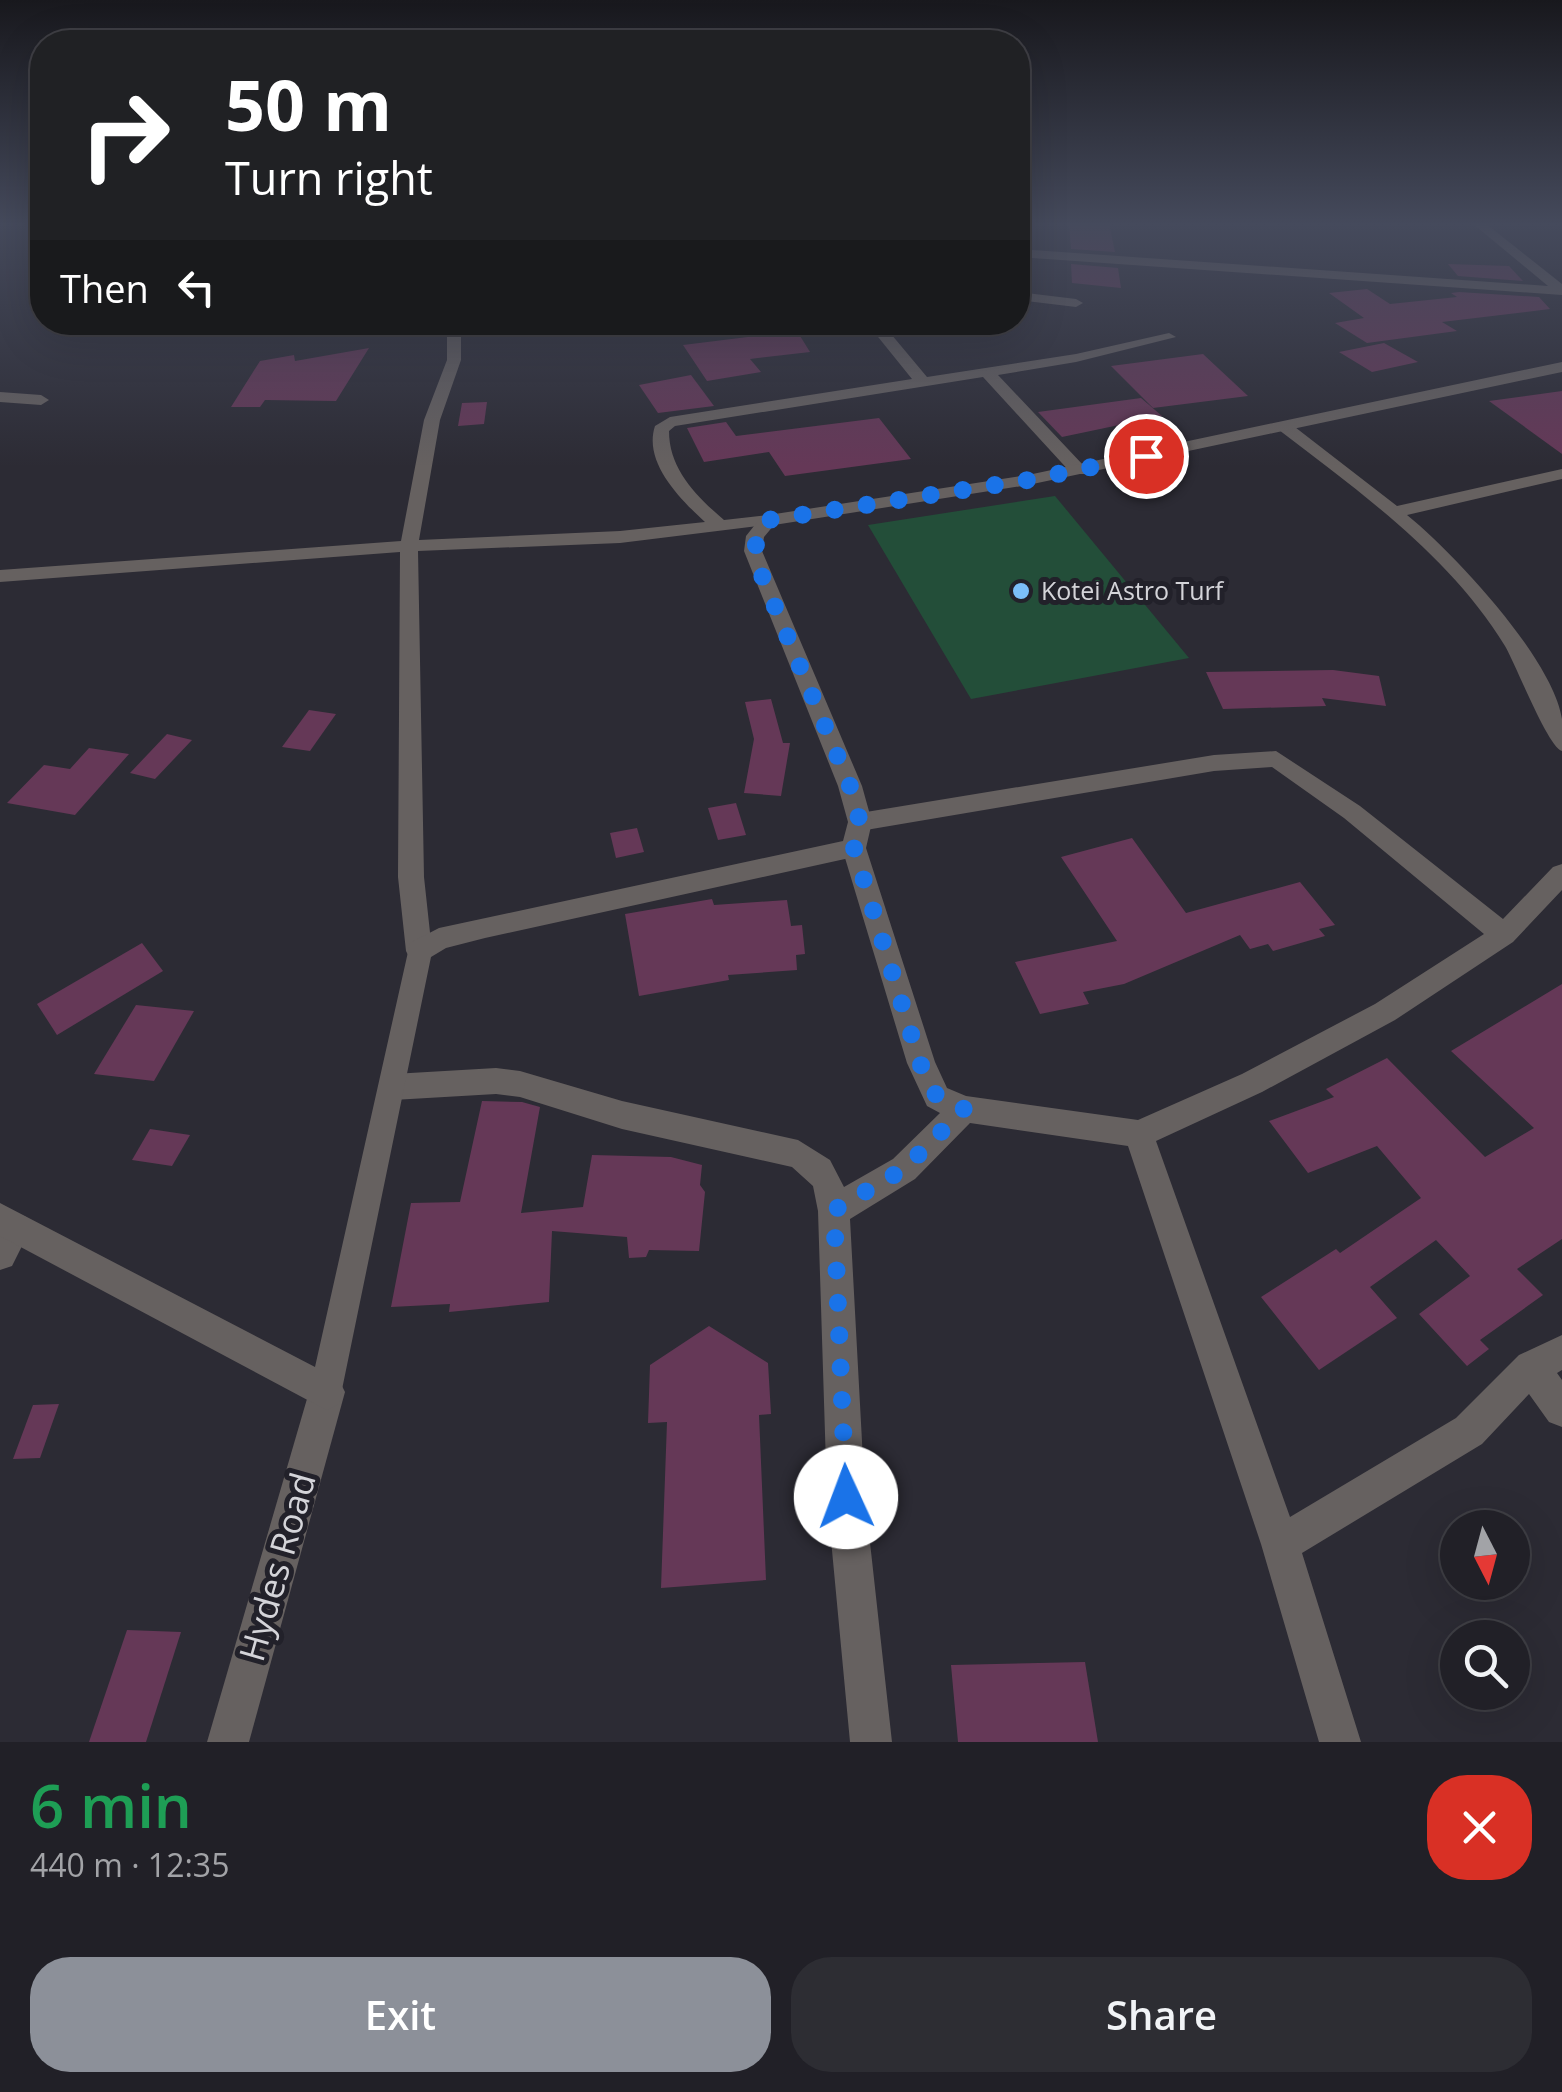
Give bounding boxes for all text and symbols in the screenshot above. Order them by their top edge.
text: 50 m [225,56,392,152]
icon: right [60,70,190,200]
text: Turn right [225,147,433,208]
icon: left [169,260,224,315]
text: Then [60,262,149,314]
pin [1104,414,1189,499]
icon: arrive [1119,429,1174,484]
place label: Kotei Astro Turf [1041,573,1225,607]
marker: Kotei Astro Turf [1010,580,1032,602]
position arrow [794,1445,898,1549]
street label: Hydes Road [227,1467,326,1666]
north arrow [1440,1510,1530,1600]
map controls [1440,1510,1530,1710]
button: search [1440,1620,1530,1710]
text: 6 min [30,1764,192,1846]
button: close [1427,1775,1532,1880]
text: 440 m · 12:35 [30,1843,229,1886]
button: Exit [30,1957,771,2072]
button: Share [791,1957,1532,2072]

